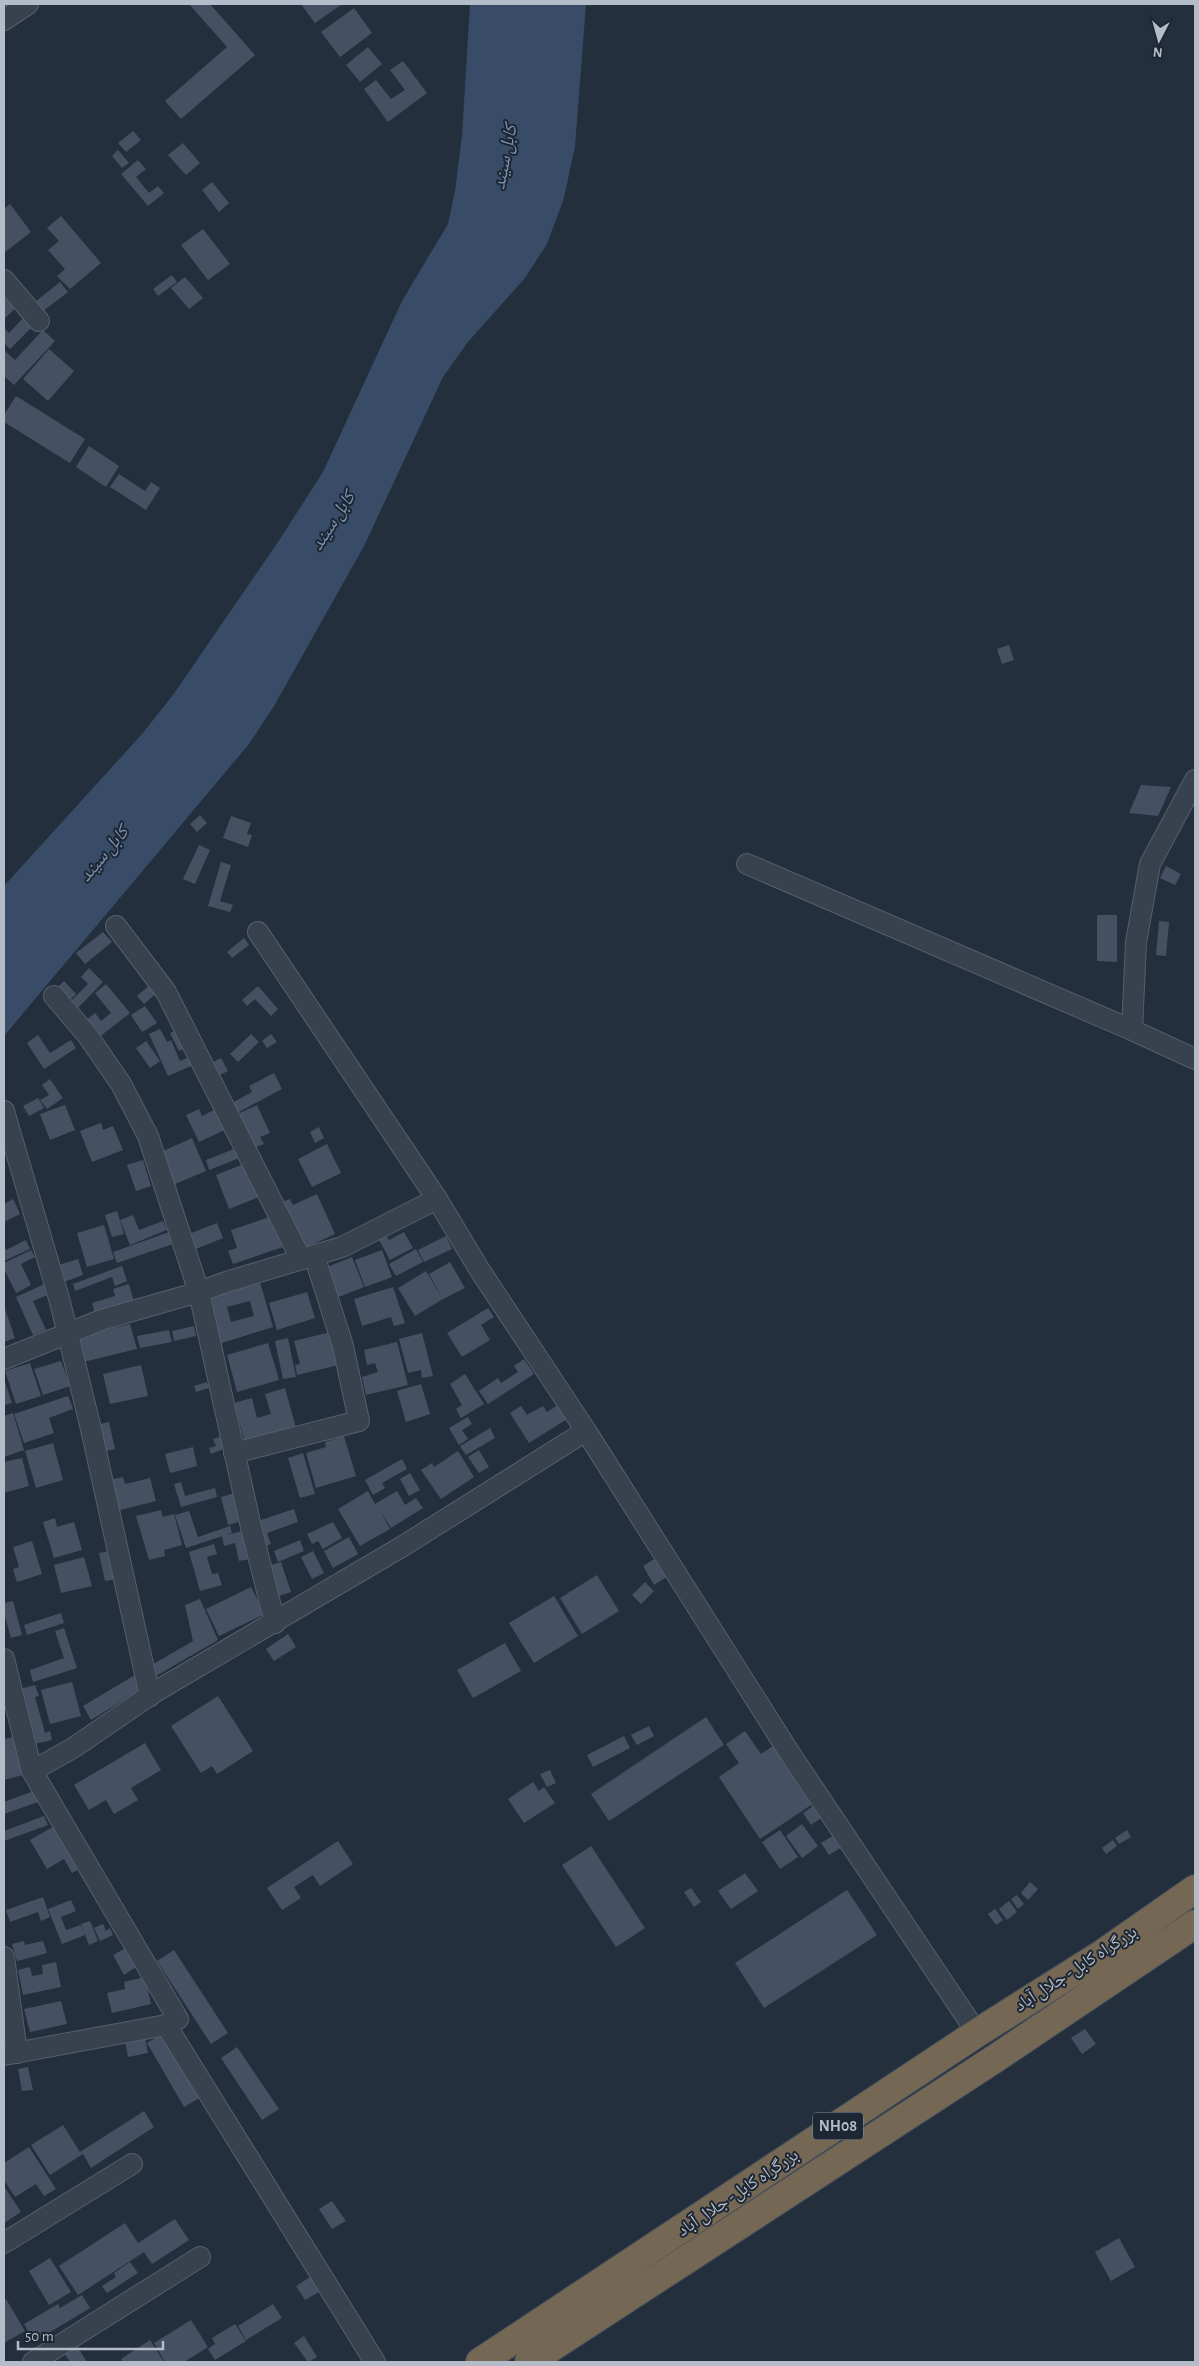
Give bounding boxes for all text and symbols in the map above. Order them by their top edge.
north arrow [1134,15,1184,65]
text: N [1152,44,1163,59]
water label: کابل سيند [489,120,522,191]
water label: کابل سيند [307,486,361,554]
water label: کابل سيند [76,820,135,886]
street label: بزرگراه کابل- جلال آباد [1011,1921,1141,2016]
road number: NH08 [813,2112,863,2140]
street label: بزرگراه کابل- جلال آباد [673,2144,802,2241]
scale bar [18,2318,162,2350]
text: 50 m [25,2329,54,2344]

